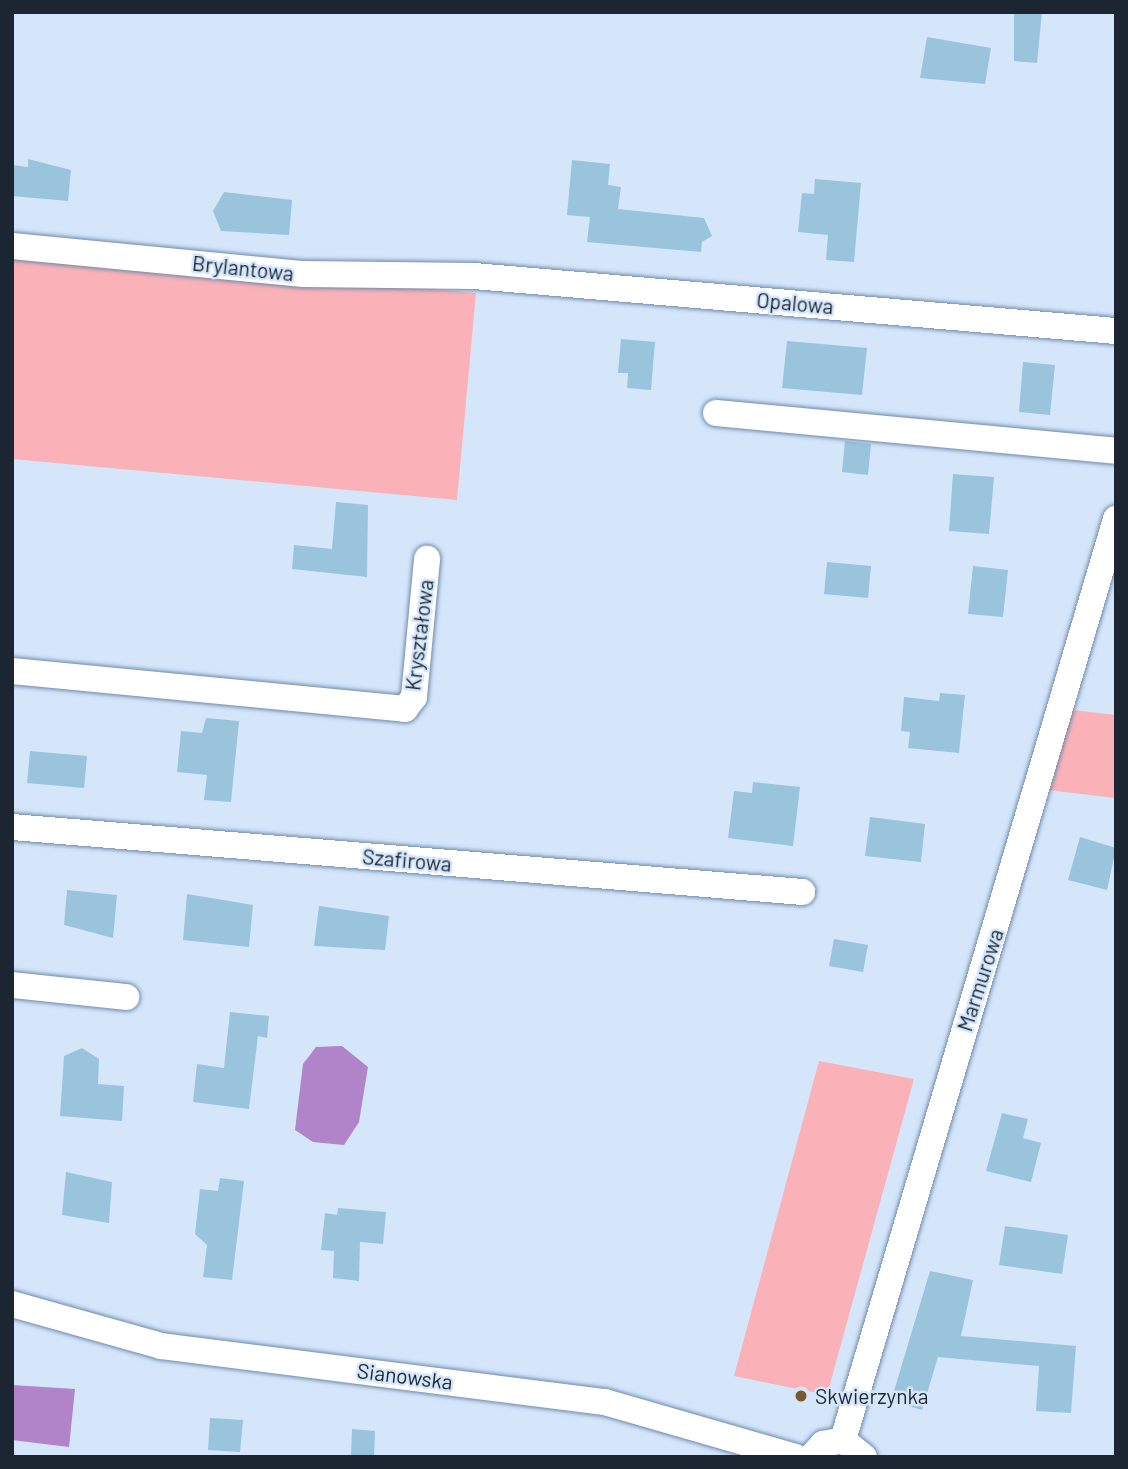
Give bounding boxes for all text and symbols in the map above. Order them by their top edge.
street label: Brylantowa [191,250,295,286]
street label: Opalowa [756,287,834,319]
street label: Kryształowa [400,578,438,692]
street label: Szafirowa [361,844,453,876]
street label: Marmurowa [952,926,1008,1034]
street label: Sianowska [356,1358,454,1394]
place label: Skwierzynka [815,1383,929,1409]
marker: Skwierzynka [793,1388,809,1404]

